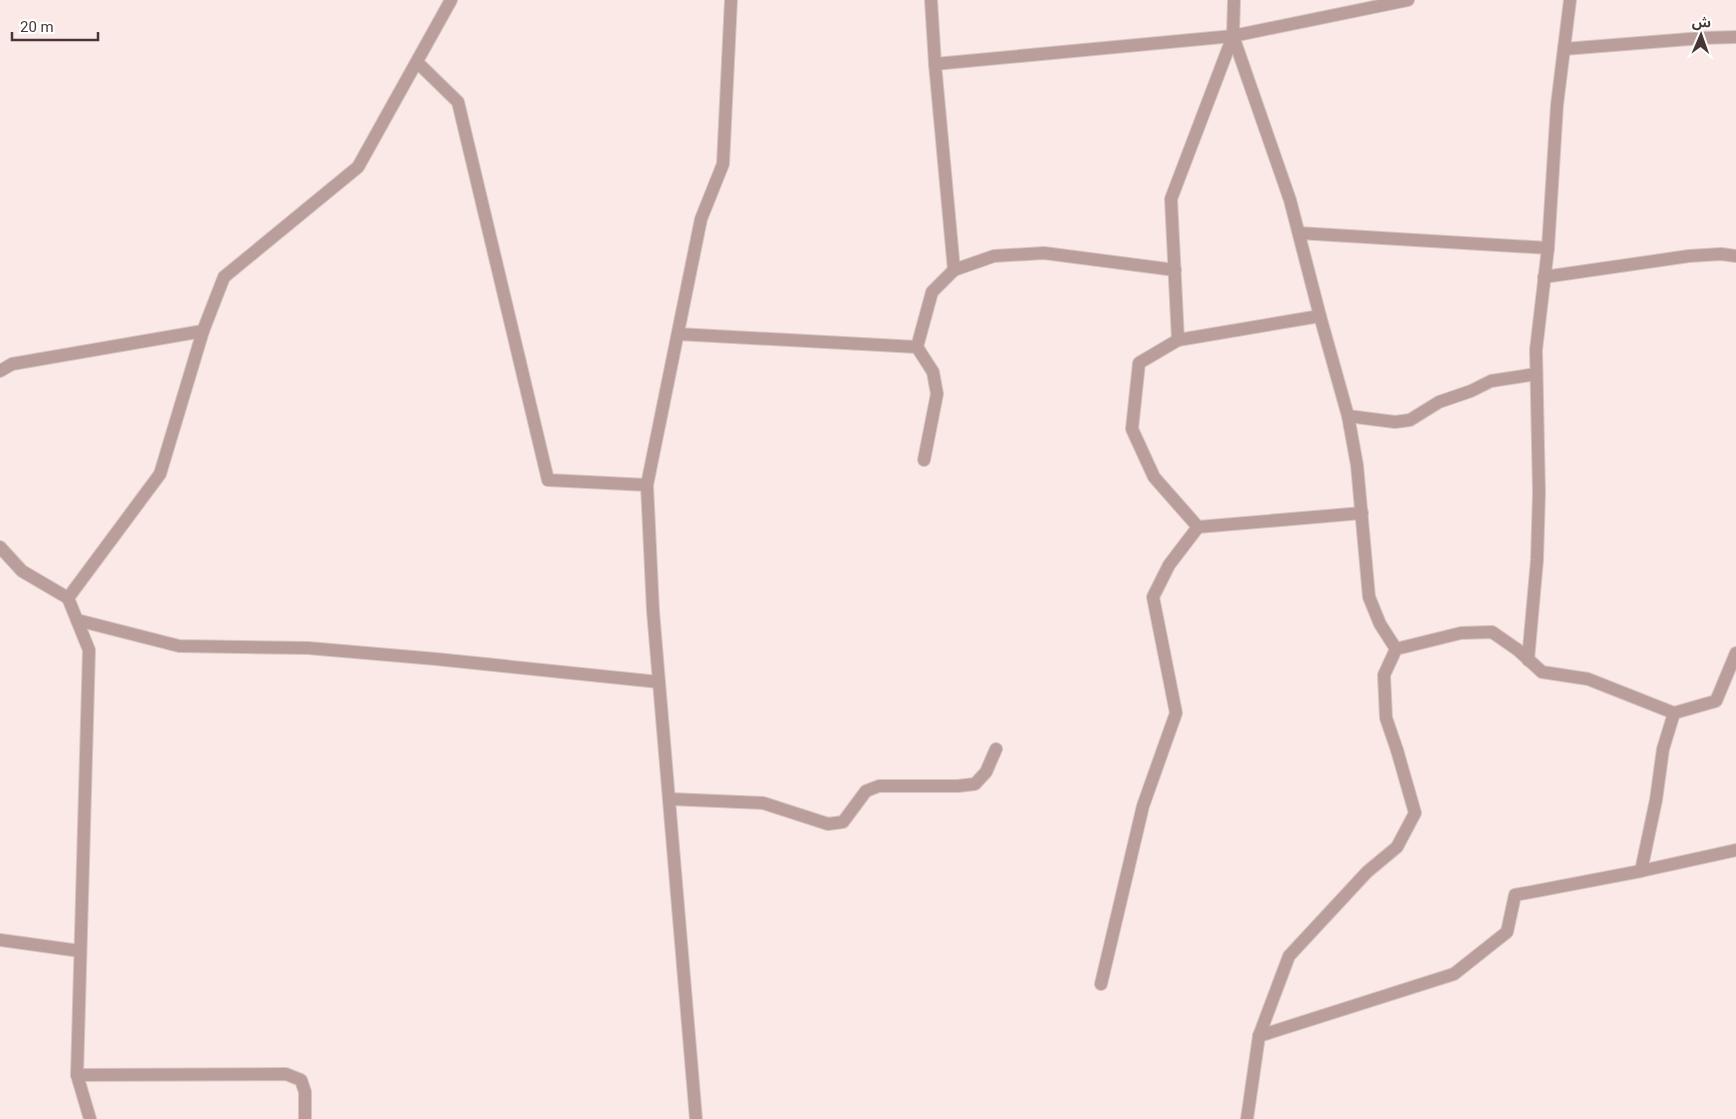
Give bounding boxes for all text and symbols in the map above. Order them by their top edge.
scale bar [12,10,99,42]
north arrow [1676,10,1726,60]
text: ش [1692,14,1711,30]
text: 20 m [20,18,54,36]

